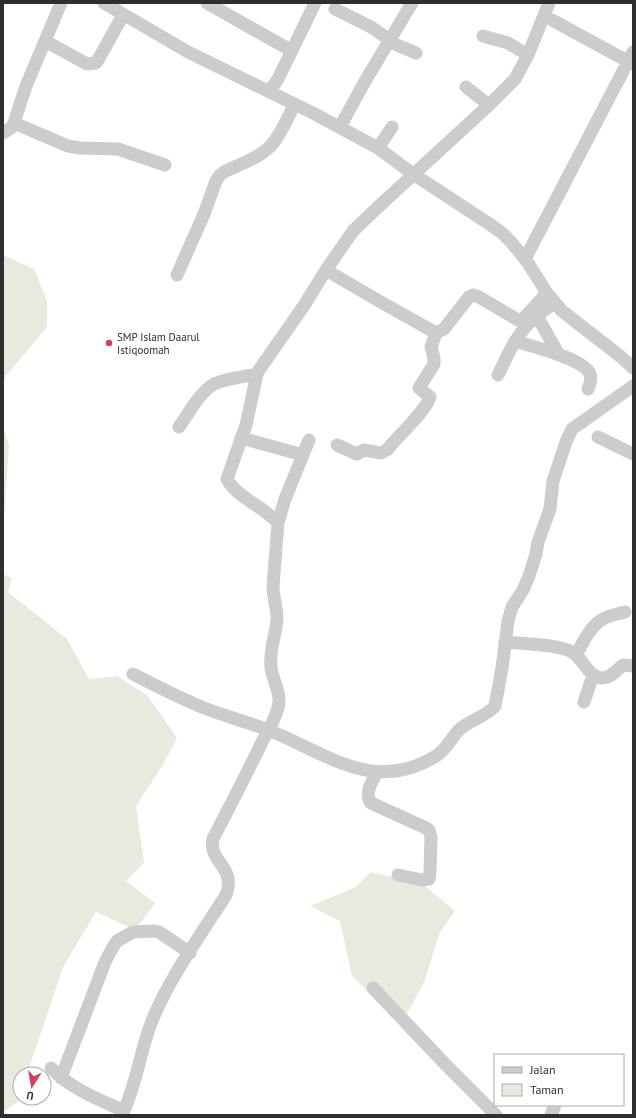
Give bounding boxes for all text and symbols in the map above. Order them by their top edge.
place label: SMP Islam Daarul Istiqoomah [117,330,200,357]
marker: SMP Islam Daarul Istiqoomah [104,338,114,348]
legend [494,1054,624,1106]
text: Jalan [529,1062,555,1077]
north arrow [12,1066,52,1106]
text: Taman [530,1082,564,1097]
text: U [25,1088,35,1103]

